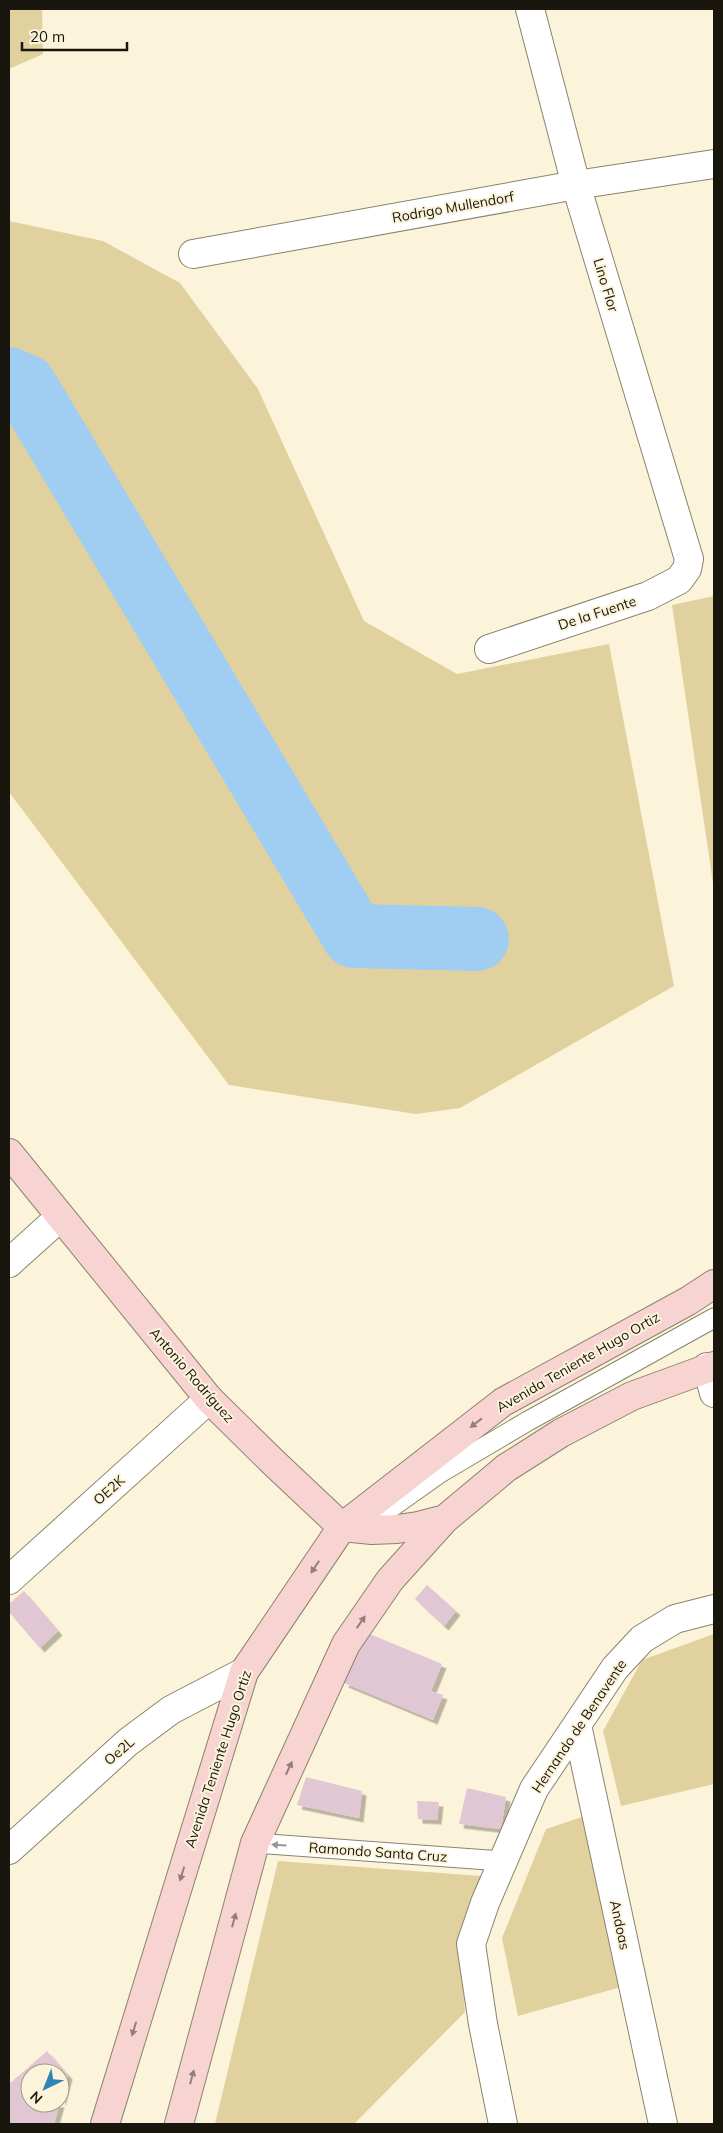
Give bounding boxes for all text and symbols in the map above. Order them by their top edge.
scale bar [22,20,128,52]
text: 20 m [30,27,65,46]
street label: Rodrigo Mullendorf [391,187,516,227]
street label: Lino Flor [589,256,623,315]
street label: De la Fuente [556,592,638,634]
street label: Avenida Teniente Hugo Ortiz [493,1308,663,1416]
street label: Antonio Rodríguez [146,1324,238,1426]
one-way arrow [469,1418,483,1428]
street label: OE2K [89,1470,129,1509]
one-way arrow [310,1560,319,1574]
one-way arrow [356,1616,366,1629]
street label: Hernando de Benavente [528,1656,630,1796]
street label: Avenida Teniente Hugo Ortiz [181,1668,255,1850]
street label: Oe2L [100,1733,138,1769]
one-way arrow [285,1761,293,1775]
street label: Ramondo Santa Cruz [308,1838,448,1866]
one-way arrow [271,1840,287,1848]
one-way arrow [177,1866,185,1881]
street label: Andoas [606,1899,634,1951]
one-way arrow [230,1913,238,1928]
one-way arrow [130,2022,138,2037]
north arrow [20,2063,70,2113]
one-way arrow [188,2070,196,2085]
text: N [26,2087,46,2108]

